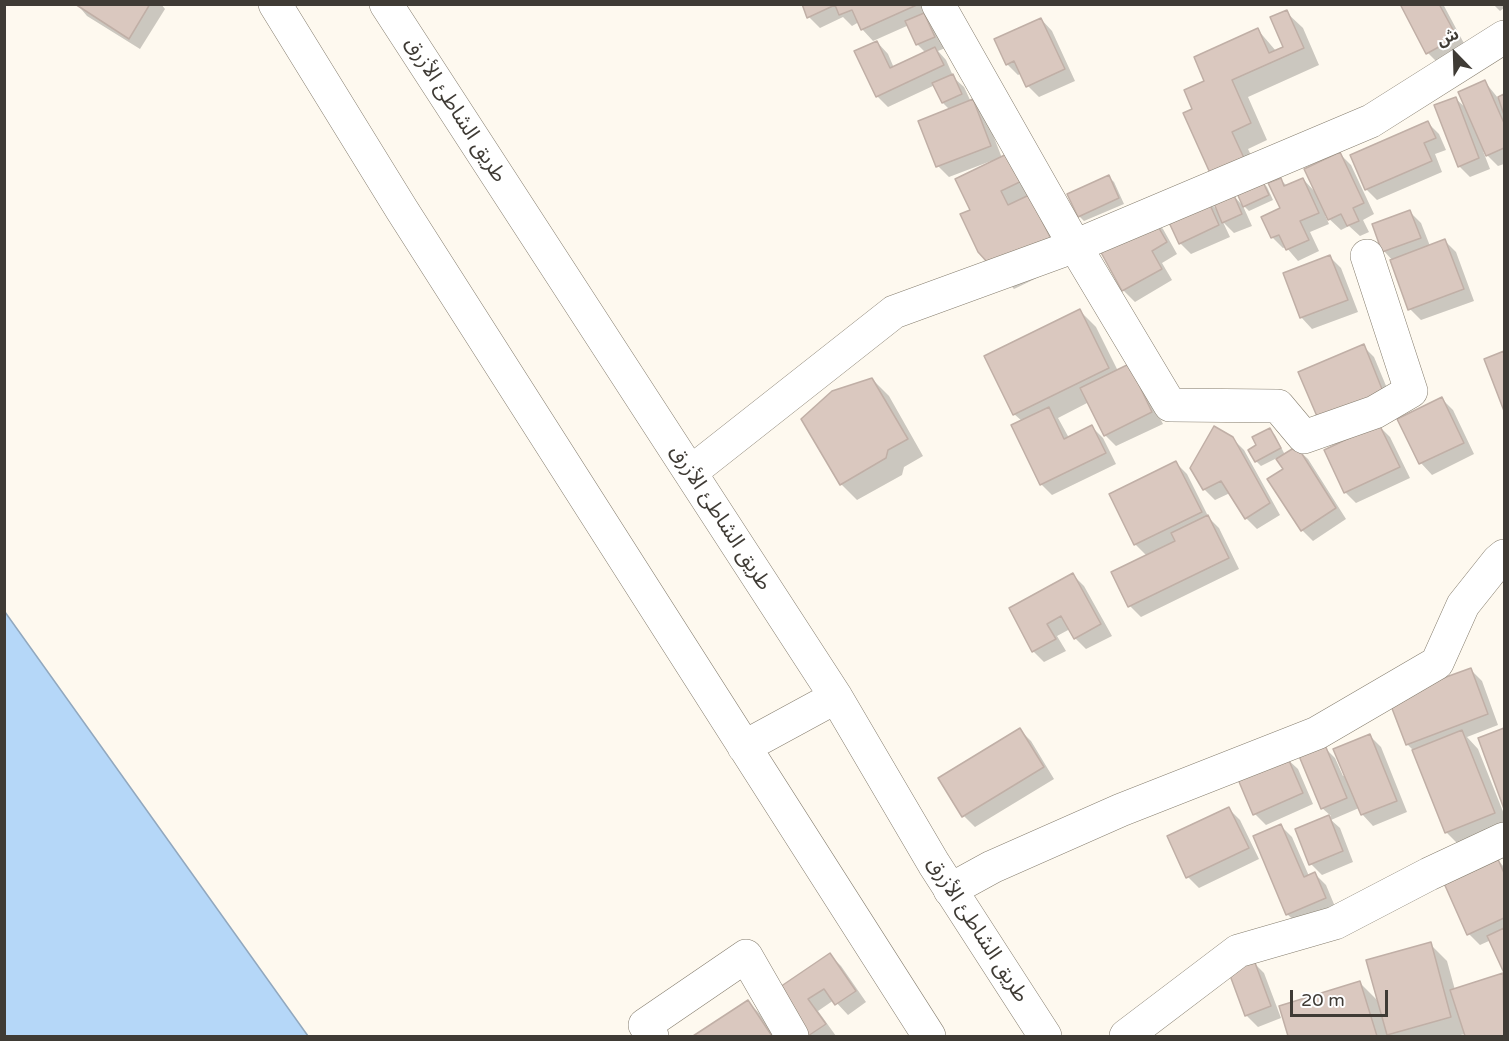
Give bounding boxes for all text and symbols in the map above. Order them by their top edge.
north arrow [1425,24,1485,84]
text: ش [1434,24,1462,51]
street label: طريق الشاطئ الأزرق [399,33,511,187]
street label: طريق الشاطئ الأزرق [664,441,776,595]
street label: طريق الشاطئ الأزرق [921,853,1033,1007]
scale bar [1293,978,1390,1016]
text: 20 m [1301,989,1345,1011]

